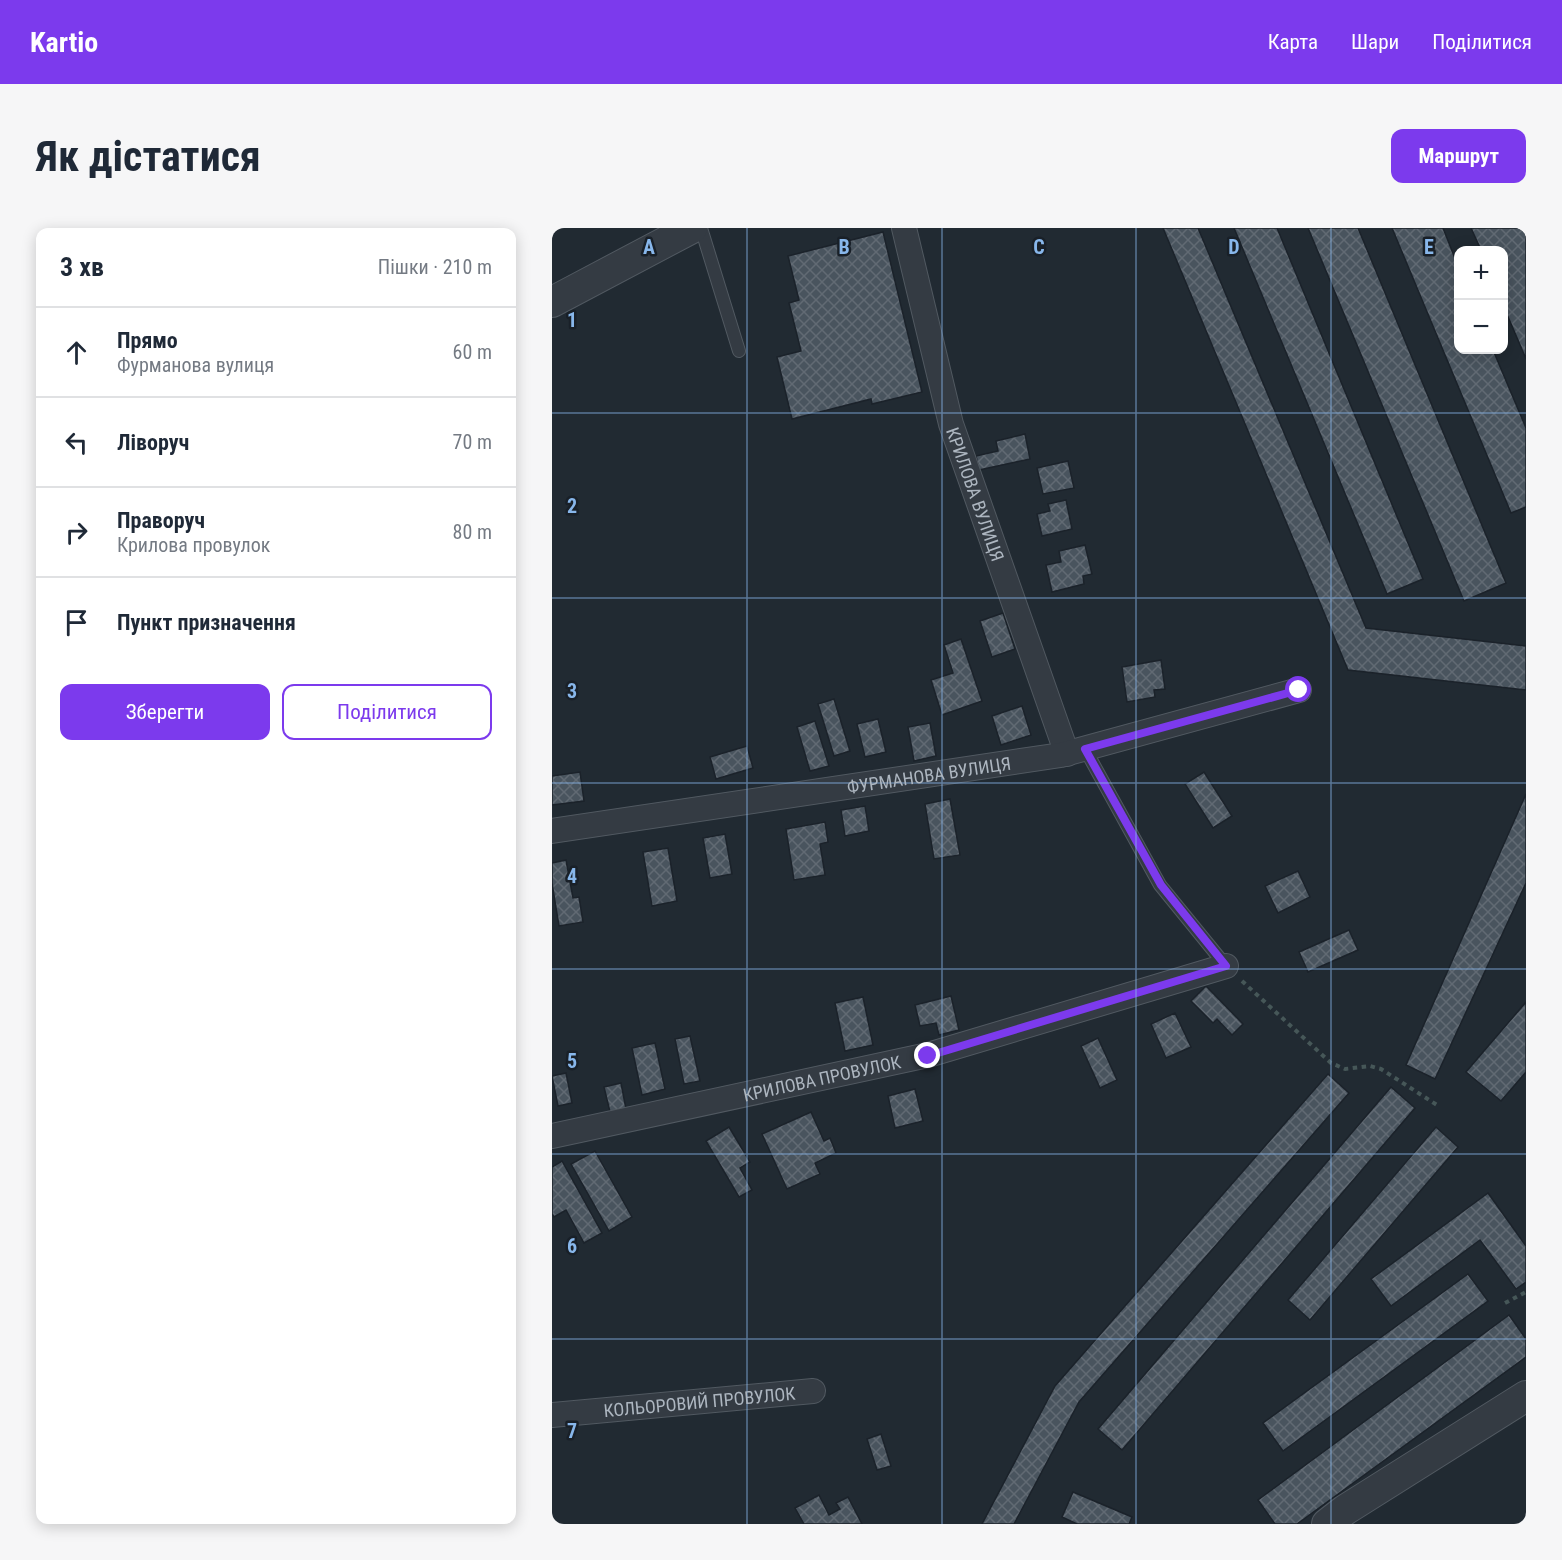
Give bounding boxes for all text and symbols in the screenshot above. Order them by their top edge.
text: Kartio [30,26,98,59]
text: Карта [1268,30,1318,54]
text: Шари [1351,30,1399,54]
text: Поділитися [1432,30,1532,54]
button: Маршрут [1391,129,1526,183]
text: Як дістатися [36,132,261,181]
text: A [643,235,655,259]
text: B [838,235,850,259]
text: C [1033,235,1045,259]
text: D [1228,235,1240,259]
text: E [1424,235,1434,259]
map controls [1454,246,1508,354]
button: + [1454,246,1508,300]
text: 3 хв [60,252,104,282]
text: Пішки · 210 m [378,255,492,279]
button: − [1454,300,1508,354]
text: 1 [567,308,577,332]
text: Прямо [117,328,178,353]
icon: ahead [60,336,93,369]
text: 60 m [453,340,492,364]
text: Фурманова вулиця [117,353,274,377]
street label: КРИЛОВА ВУЛИЦЯ [942,424,1009,564]
icon: left [60,426,93,459]
text: Ліворуч [117,430,189,455]
text: 70 m [453,430,492,454]
text: 2 [567,494,577,518]
text: Праворуч [117,508,205,533]
icon: right [60,516,93,549]
text: 80 m [453,520,492,544]
text: Крилова провулок [117,533,270,557]
icon: arrive [60,606,93,639]
text: Пункт призначення [117,610,296,635]
route start [1285,676,1311,702]
text: 3 [567,679,577,703]
button: Зберегти [60,684,270,740]
button: Поділитися [282,684,492,740]
street label: ФУРМАНОВА ВУЛИЦЯ [845,752,1012,797]
text: 4 [567,864,577,888]
route end [914,1042,940,1068]
text: 5 [567,1049,577,1073]
street label: КРИЛОВА ПРОВУЛОК [741,1051,903,1105]
text: 6 [567,1234,577,1258]
street label: КОЛЬОРОВИЙ ПРОВУЛОК [603,1382,796,1421]
text: 7 [567,1419,577,1443]

